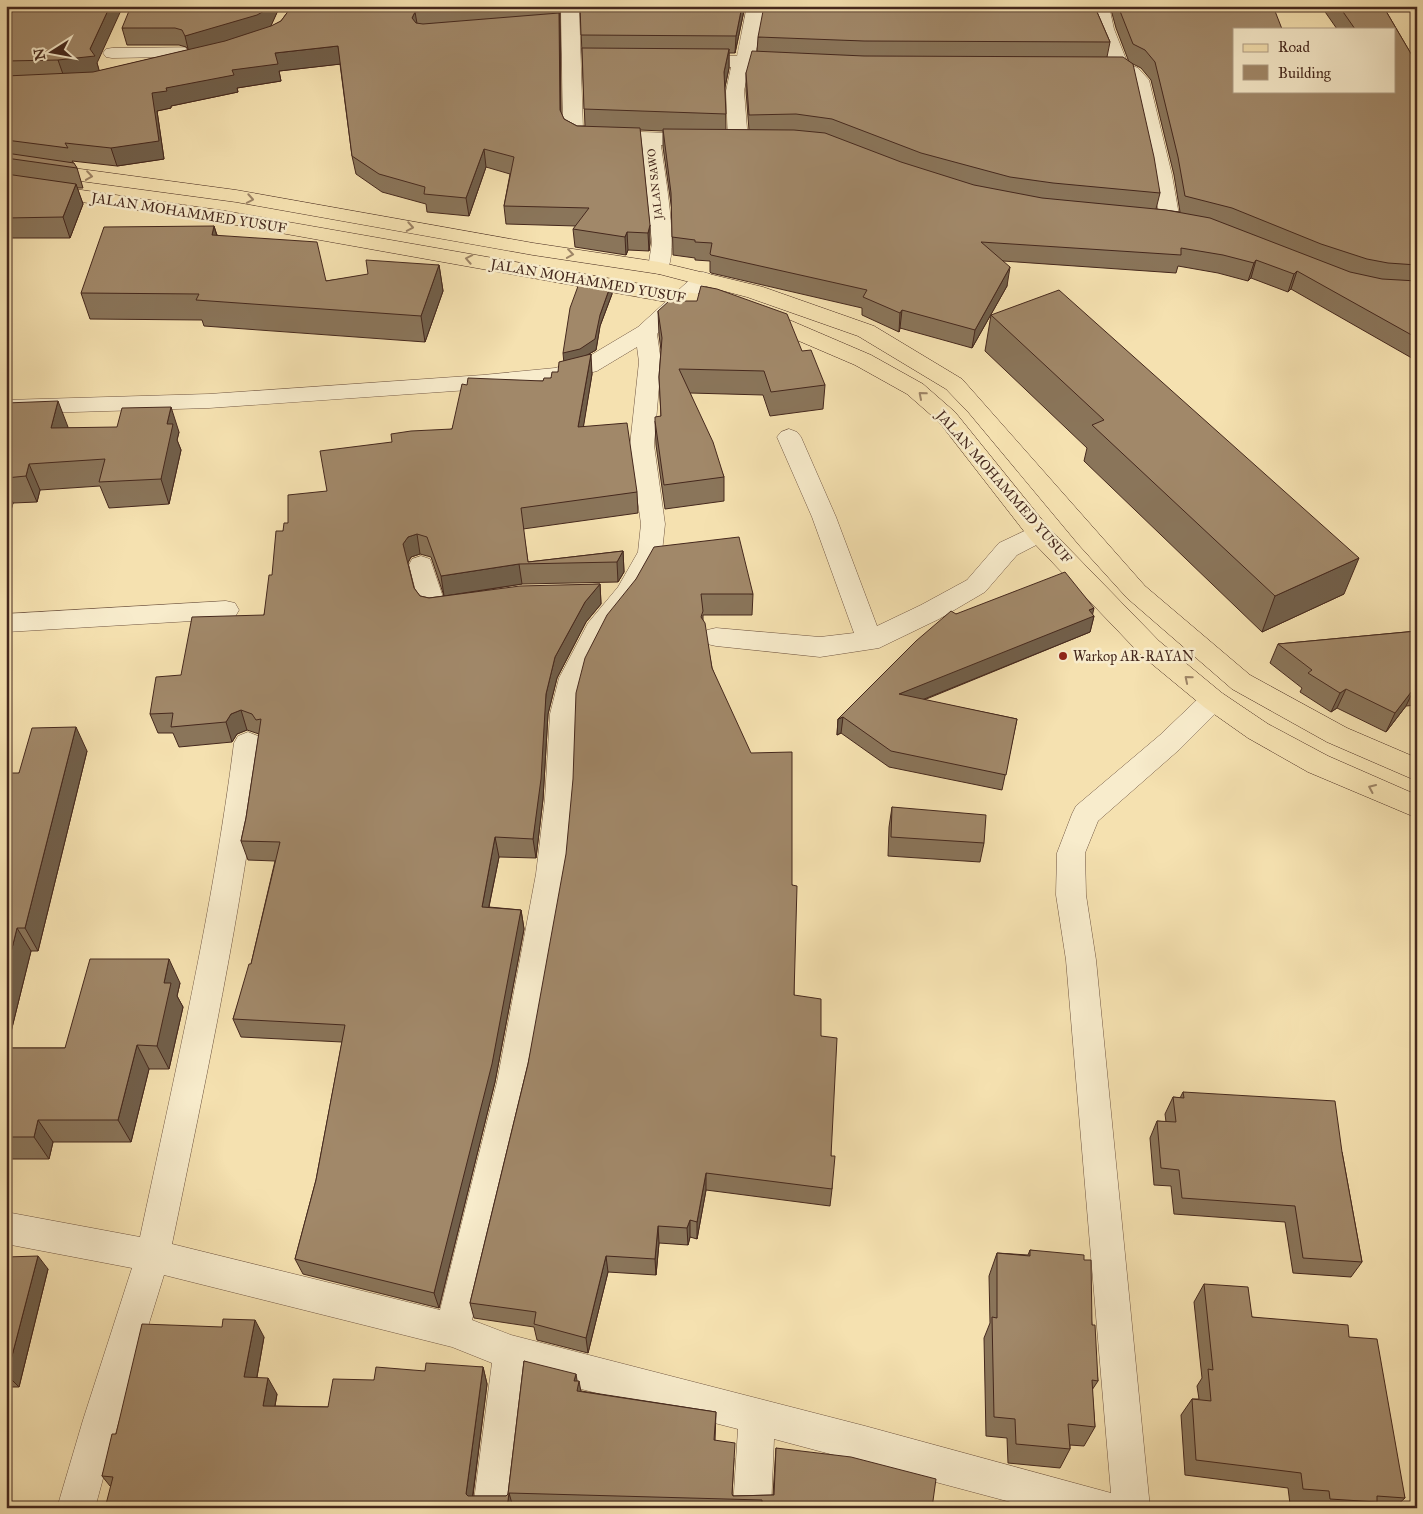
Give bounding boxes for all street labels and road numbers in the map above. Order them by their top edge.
street label: JALAN SAWO [645,148,666,221]
street label: JALAN MOHAMMED YUSUF [88,189,288,238]
street label: JALAN MOHAMMED YUSUF [487,255,687,308]
street label: JALAN MOHAMMED YUSUF [931,405,1075,568]

